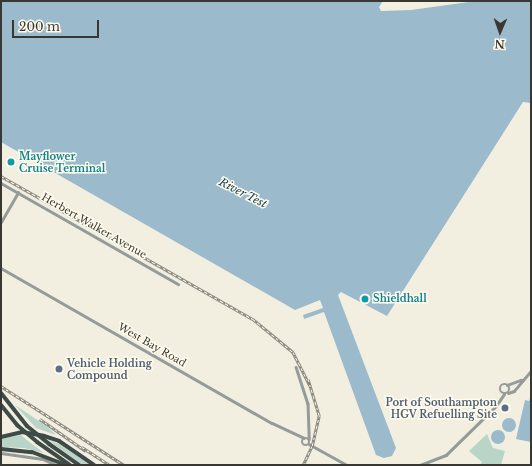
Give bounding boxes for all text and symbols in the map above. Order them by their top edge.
scale bar [14,12,101,38]
north arrow [480,12,520,52]
text: 200 m [19,19,60,34]
text: N [494,37,505,51]
place label: Mayflower Cruise Terminal [19,150,106,174]
marker: Mayflower Cruise Terminal [6,157,16,167]
water label: River Test [217,175,269,211]
street label: Herbert Walker Avenue [39,191,149,261]
place label: Shieldhall [373,293,427,305]
marker: Shieldhall [360,294,370,304]
street label: West Bay Road [116,321,188,369]
place label: Vehicle Holding Compound [67,357,152,380]
marker: Vehicle Holding Compound [54,364,64,374]
place label: Port of Southampton HGV Refuelling Site [386,396,497,420]
marker: Port of Southampton HGV Refuelling Site [500,403,510,413]

